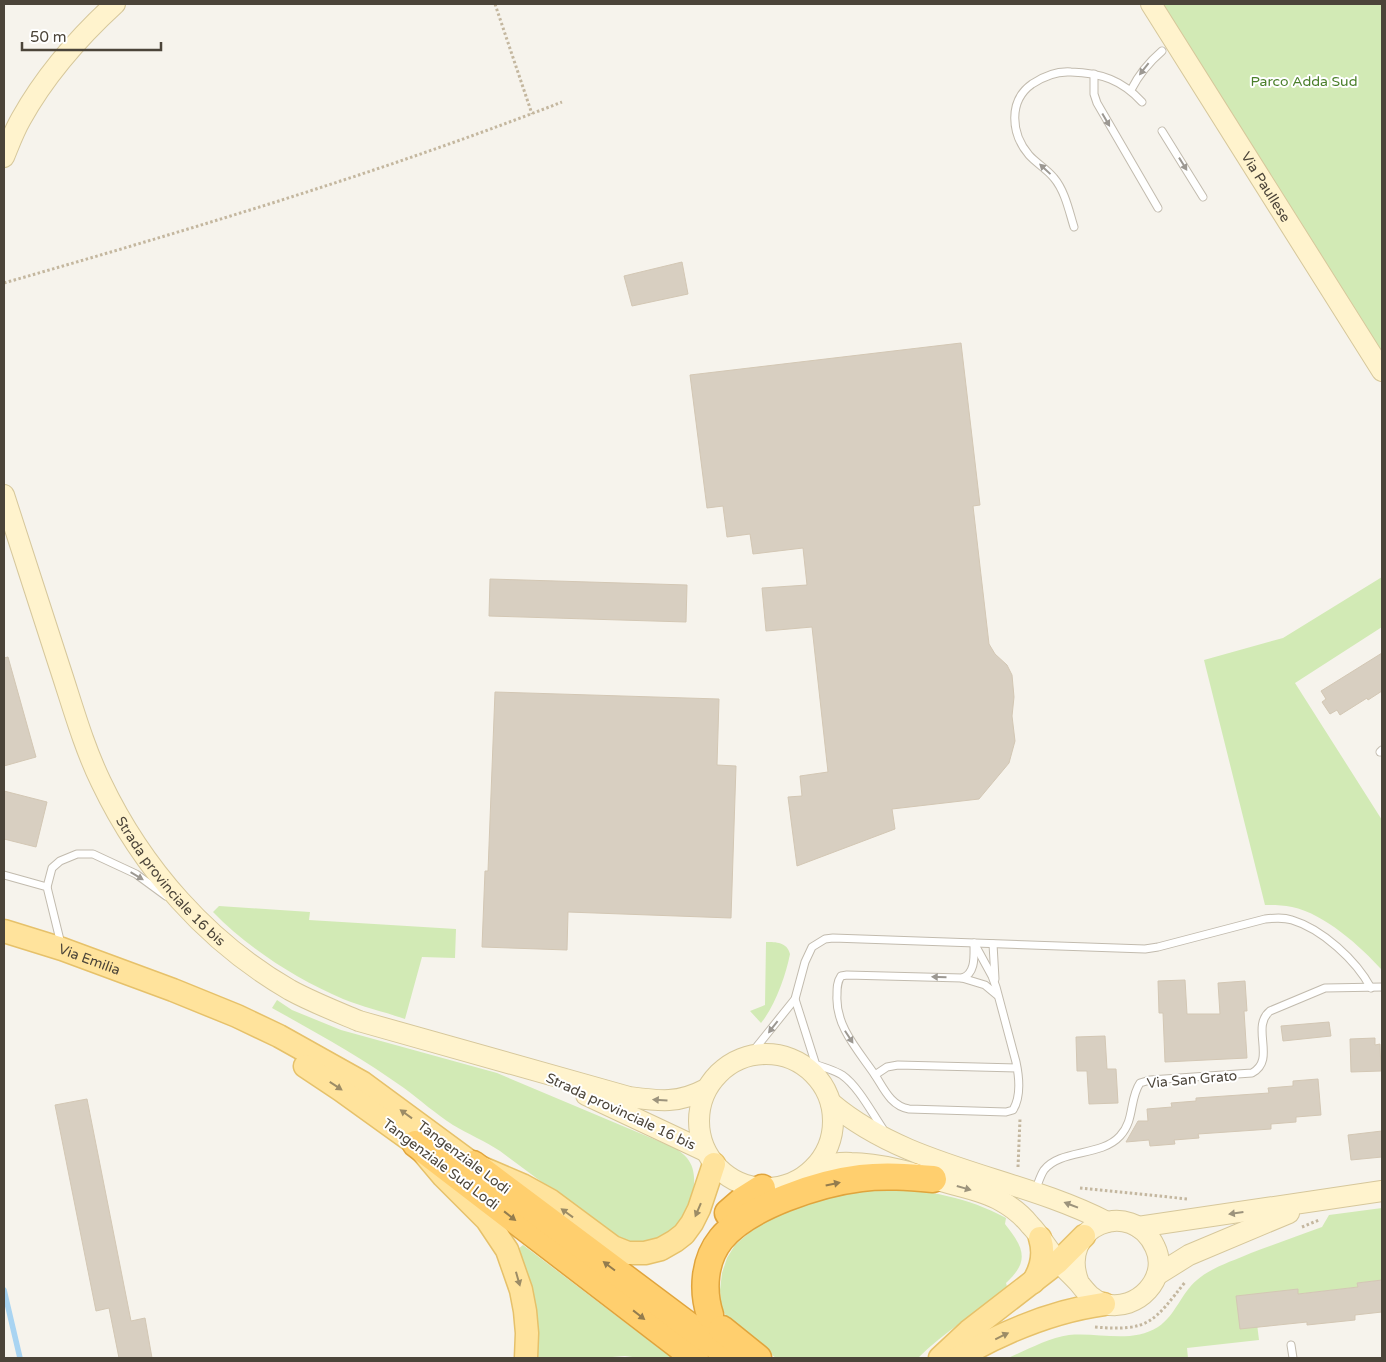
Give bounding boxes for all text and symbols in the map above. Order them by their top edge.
scale bar [22,20,161,52]
text: 50 m [30,28,67,46]
one-way arrow [1139,62,1149,76]
park label: Parco Adda Sud [1251,73,1357,90]
one-way arrow [1102,113,1111,126]
street label: Via Paullese [1237,149,1294,225]
one-way arrow [1178,157,1187,171]
one-way arrow [1038,164,1051,175]
street label: Strada provinciale 16 bis [112,814,229,950]
one-way arrow [130,871,143,880]
street label: Via Emilia [56,940,123,979]
one-way arrow [931,973,947,981]
one-way arrow [767,1020,778,1033]
one-way arrow [844,1031,854,1044]
street label: Via San Grato [1146,1067,1238,1092]
street label: Strada provinciale 16 bis [543,1069,699,1154]
one-way arrow [329,1081,343,1091]
one-way arrow [651,1096,667,1104]
one-way arrow [399,1109,413,1119]
street label: Tangenziale Sud Lodi [379,1115,502,1214]
street label: Tangenziale Lodi [414,1117,513,1198]
one-way arrow [825,1180,840,1188]
one-way arrow [957,1184,972,1192]
one-way arrow [1064,1200,1079,1208]
one-way arrow [694,1203,702,1217]
one-way arrow [560,1208,574,1218]
one-way arrow [1228,1209,1244,1217]
one-way arrow [503,1211,516,1222]
one-way arrow [602,1261,616,1271]
one-way arrow [514,1272,522,1287]
one-way arrow [632,1310,645,1321]
one-way arrow [995,1332,1009,1340]

